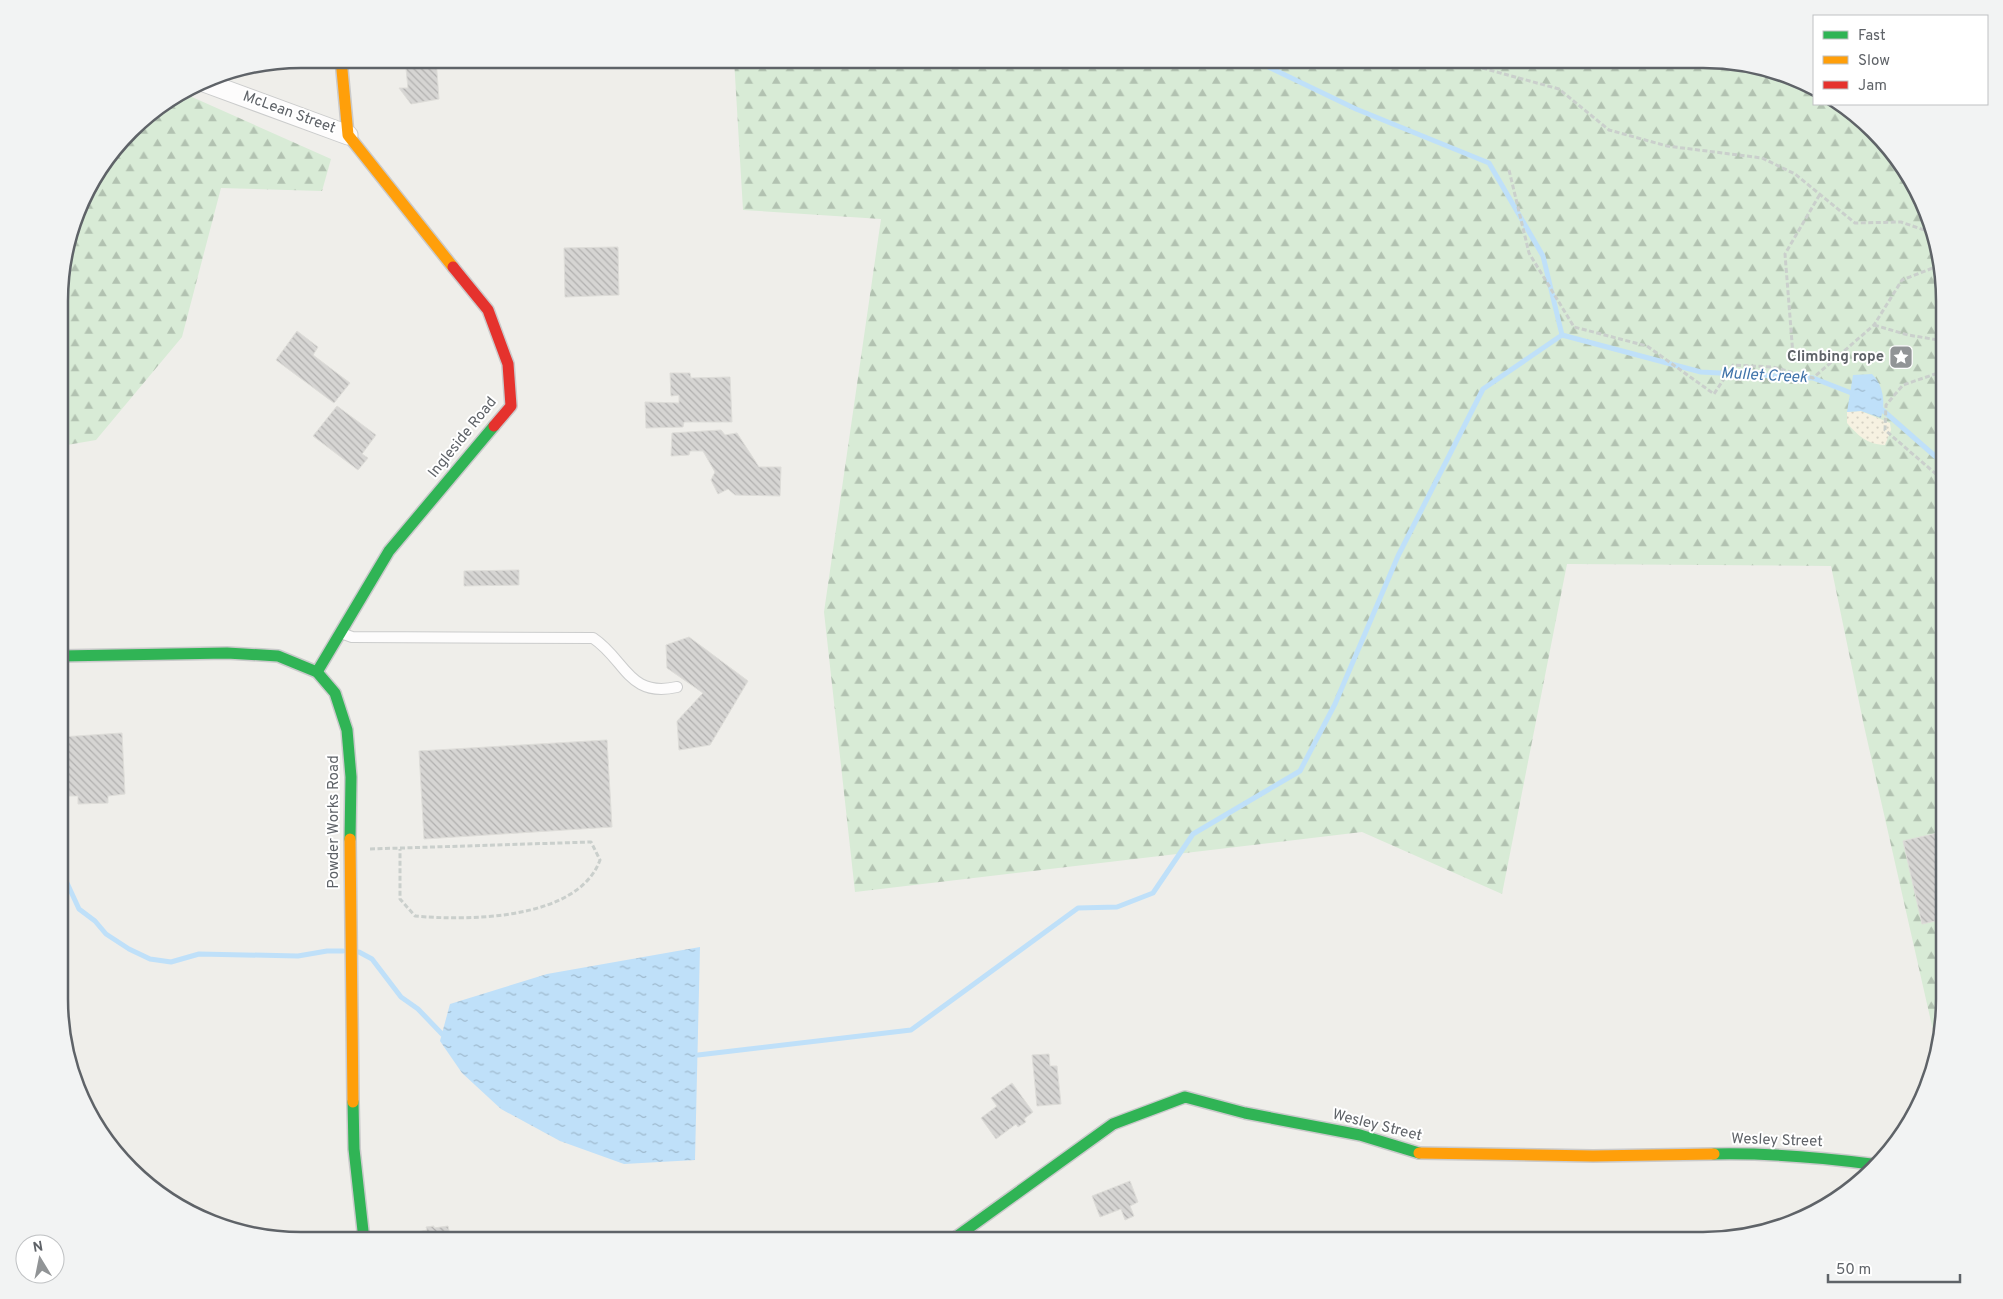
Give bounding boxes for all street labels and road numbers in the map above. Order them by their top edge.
street label: McLean Street [240,87,338,139]
street label: Ingleside Road [425,394,501,482]
street label: Powder Works Road [325,755,344,889]
street label: Wesley Street [1330,1106,1424,1146]
street label: Wesley Street [1731,1130,1823,1152]

